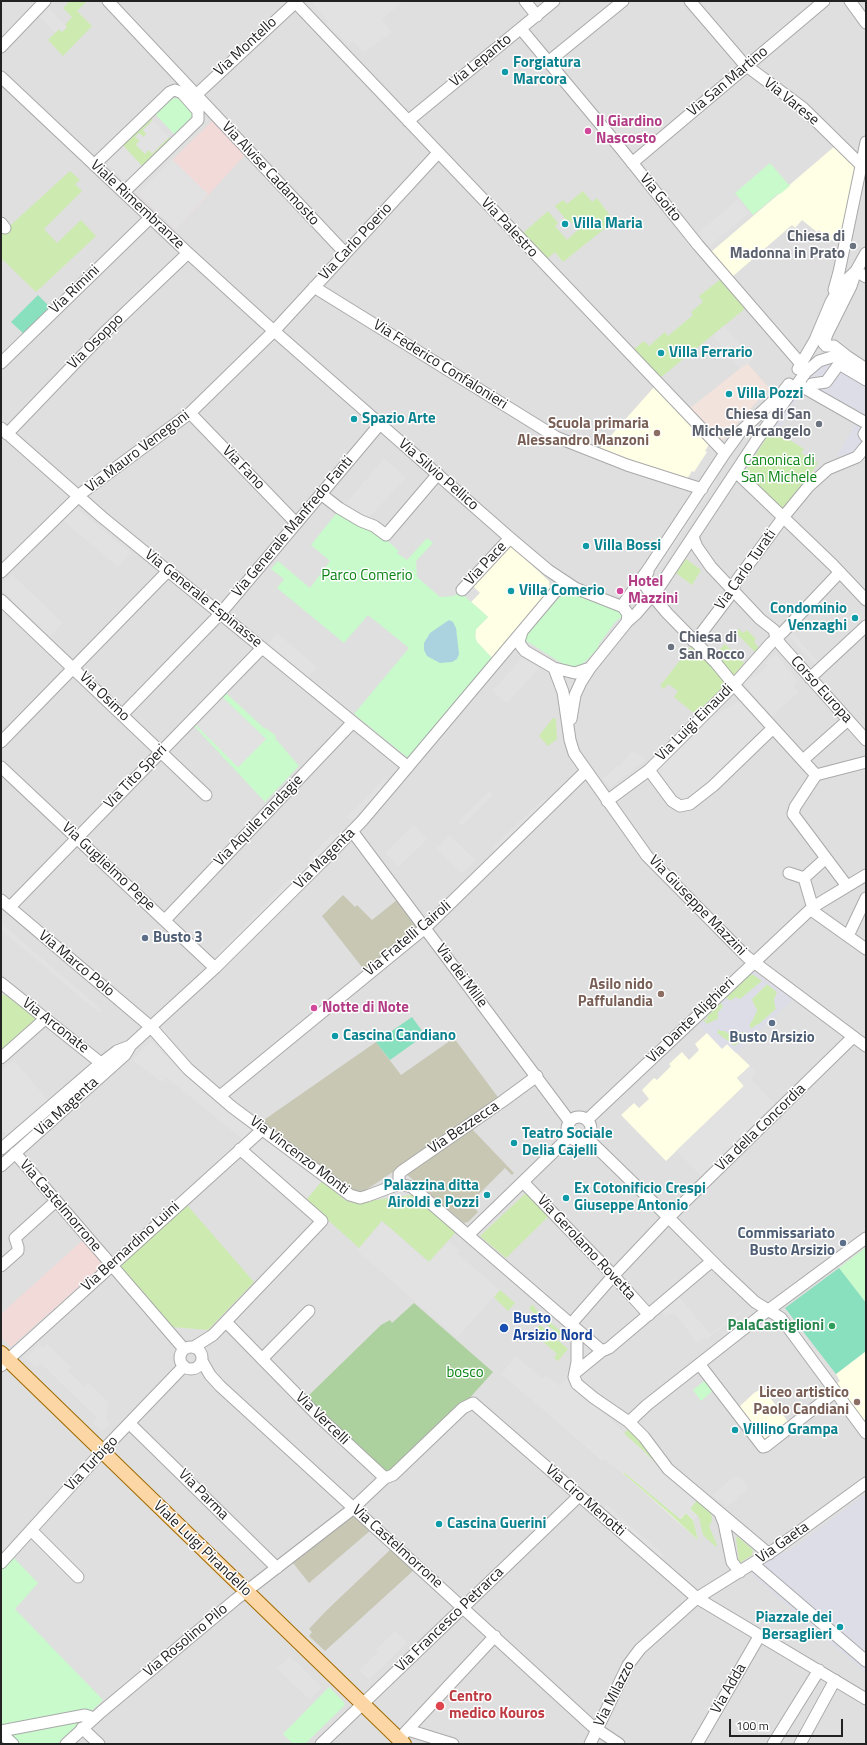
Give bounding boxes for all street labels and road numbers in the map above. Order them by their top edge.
street label: Via Montello [211,13,281,81]
street label: Via Lepanto [447,31,515,91]
street label: Via San Martino [684,43,772,121]
street label: Via Varese [760,74,822,130]
street label: Via Alvise Cadamosto [217,118,323,230]
street label: Viale Rimembranze [86,157,188,253]
street label: Via Goito [635,170,685,226]
street label: Via Palestro [477,194,541,262]
street label: Via Carlo Poerio [316,200,396,284]
street label: Via Rimini [46,262,104,318]
street label: Via Osoppo [64,310,128,374]
street label: Via Federico Confalonieri [370,316,510,414]
street label: Via Mauro Venegoni [82,407,194,497]
street label: Via Silvio Pellico [394,435,482,515]
street label: Via Fano [218,442,268,494]
street label: Via Generale Manfredo Fanti [229,453,357,601]
street label: Via Carlo Turati [712,526,780,614]
street label: Via Pace [461,538,511,590]
street label: Via Generale Espinasse [141,546,265,652]
street label: Corso Europa [786,653,856,727]
street label: Via Osimo [75,668,133,726]
street label: Via Luigi Einaudi [653,681,737,765]
street label: Via Tito Speri [101,741,171,813]
street label: Via Aquile randagie [211,772,307,870]
street label: Via Guglielmo Pepe [58,819,158,915]
street label: Via Magenta [291,825,359,893]
street label: Via Giuseppe Mazzini [644,852,750,960]
street label: Via Fratelli Cairoli [361,897,455,981]
street label: Via Marco Polo [34,927,118,1001]
street label: Via dei Mille [431,941,491,1011]
street label: Via Dante Alighieri [643,975,739,1067]
street label: Via Arconate [18,994,92,1058]
street label: Via Magenta [32,1074,102,1140]
street label: Via della Concordia [712,1080,810,1176]
street label: Via Bezzecca [425,1098,503,1158]
street label: Via Vincenzo Monti [246,1113,352,1199]
street label: Via Castelmorrone [15,1156,105,1256]
street label: Via Gerolamo Rovetta [533,1192,639,1304]
street label: Via Bernardino Luini [78,1198,184,1296]
street label: Via Vercelli [291,1389,353,1449]
street label: Via Turbigo [62,1432,122,1496]
street label: Via Ciro Menotti [541,1461,629,1541]
street label: Via Parma [174,1466,232,1524]
street label: Viale Luigi Pirandello [149,1497,255,1601]
street label: Via Castelmorrone [348,1501,446,1593]
street label: Via Gaeta [753,1518,813,1568]
street label: Via Francesco Petrarca [392,1564,508,1676]
street label: Via Rosolino Pilo [140,1601,232,1681]
street label: Via Milazzo [591,1658,639,1730]
street label: Via Adda [707,1661,751,1717]

